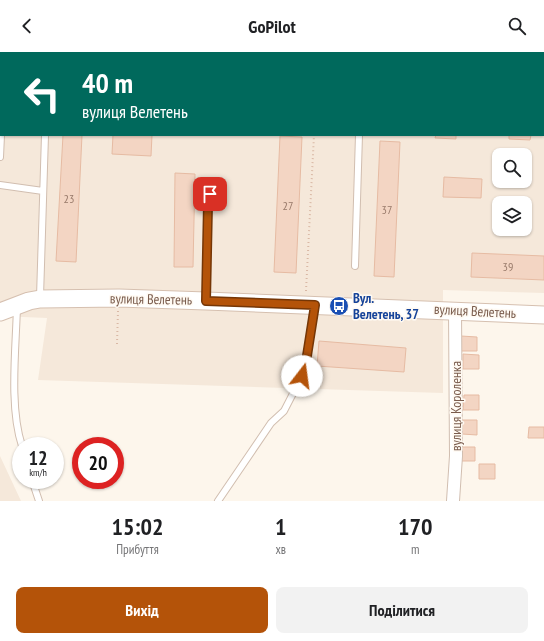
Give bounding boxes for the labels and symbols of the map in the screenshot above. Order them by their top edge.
pin [193,177,227,211]
house number: 23 [64,191,74,206]
house number: 27 [283,198,293,213]
house number: 37 [382,202,392,217]
house number: 39 [503,259,513,274]
street label: вулиця Велетень [110,289,192,309]
place label: Вул. Велетень, 37 [353,289,419,323]
bus stop icon: Вул. Велетень, 37 [328,295,350,317]
street label: вулиця Велетень [433,300,517,322]
position arrow [281,355,323,397]
street label: вулиця Короленка [447,361,465,451]
speed limit sign: 20 [72,437,124,489]

